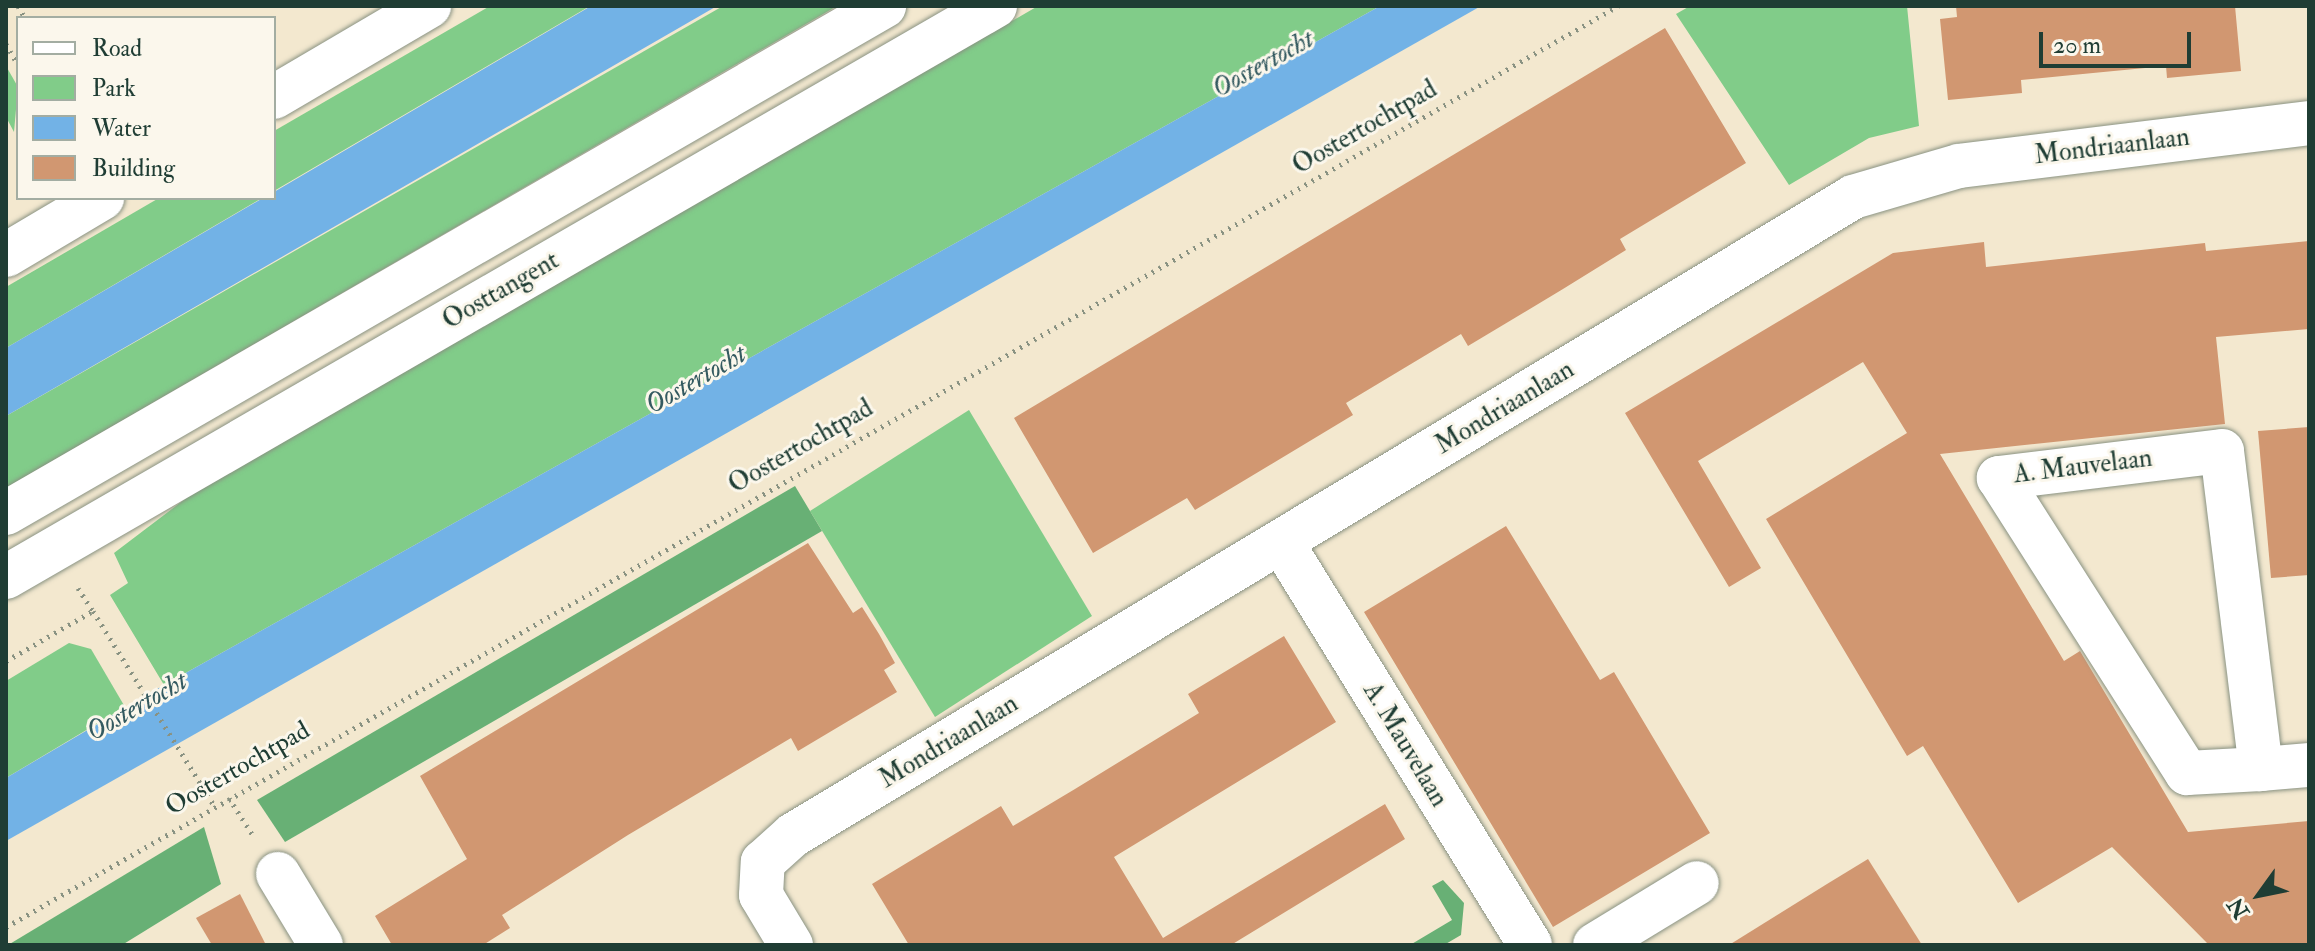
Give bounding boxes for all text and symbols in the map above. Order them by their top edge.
legend [16,16,276,200]
scale bar [2043,16,2195,66]
water label: Oostertocht [1206,22,1320,106]
text: 20 m [2053,30,2101,61]
text: Road [92,33,142,64]
text: Park [92,73,136,104]
street label: Oostertochtpad [1287,74,1443,182]
text: Water [92,113,151,144]
street label: Mondriaanlaan [2033,122,2191,172]
text: Building [92,153,175,184]
street label: Oosttangent [437,245,565,337]
water label: Oostertocht [639,338,753,422]
street label: Mondriaanlaan [1430,354,1580,462]
street label: Oostertochtpad [723,393,879,501]
street label: A. Mauvelaan [2012,443,2154,491]
water label: Oostertocht [80,665,194,749]
street label: A. Mauvelaan [1356,677,1454,813]
street label: Mondriaanlaan [874,688,1024,796]
street label: Oostertochtpad [160,715,316,823]
north arrow [2219,855,2299,935]
text: N [2222,892,2256,924]

